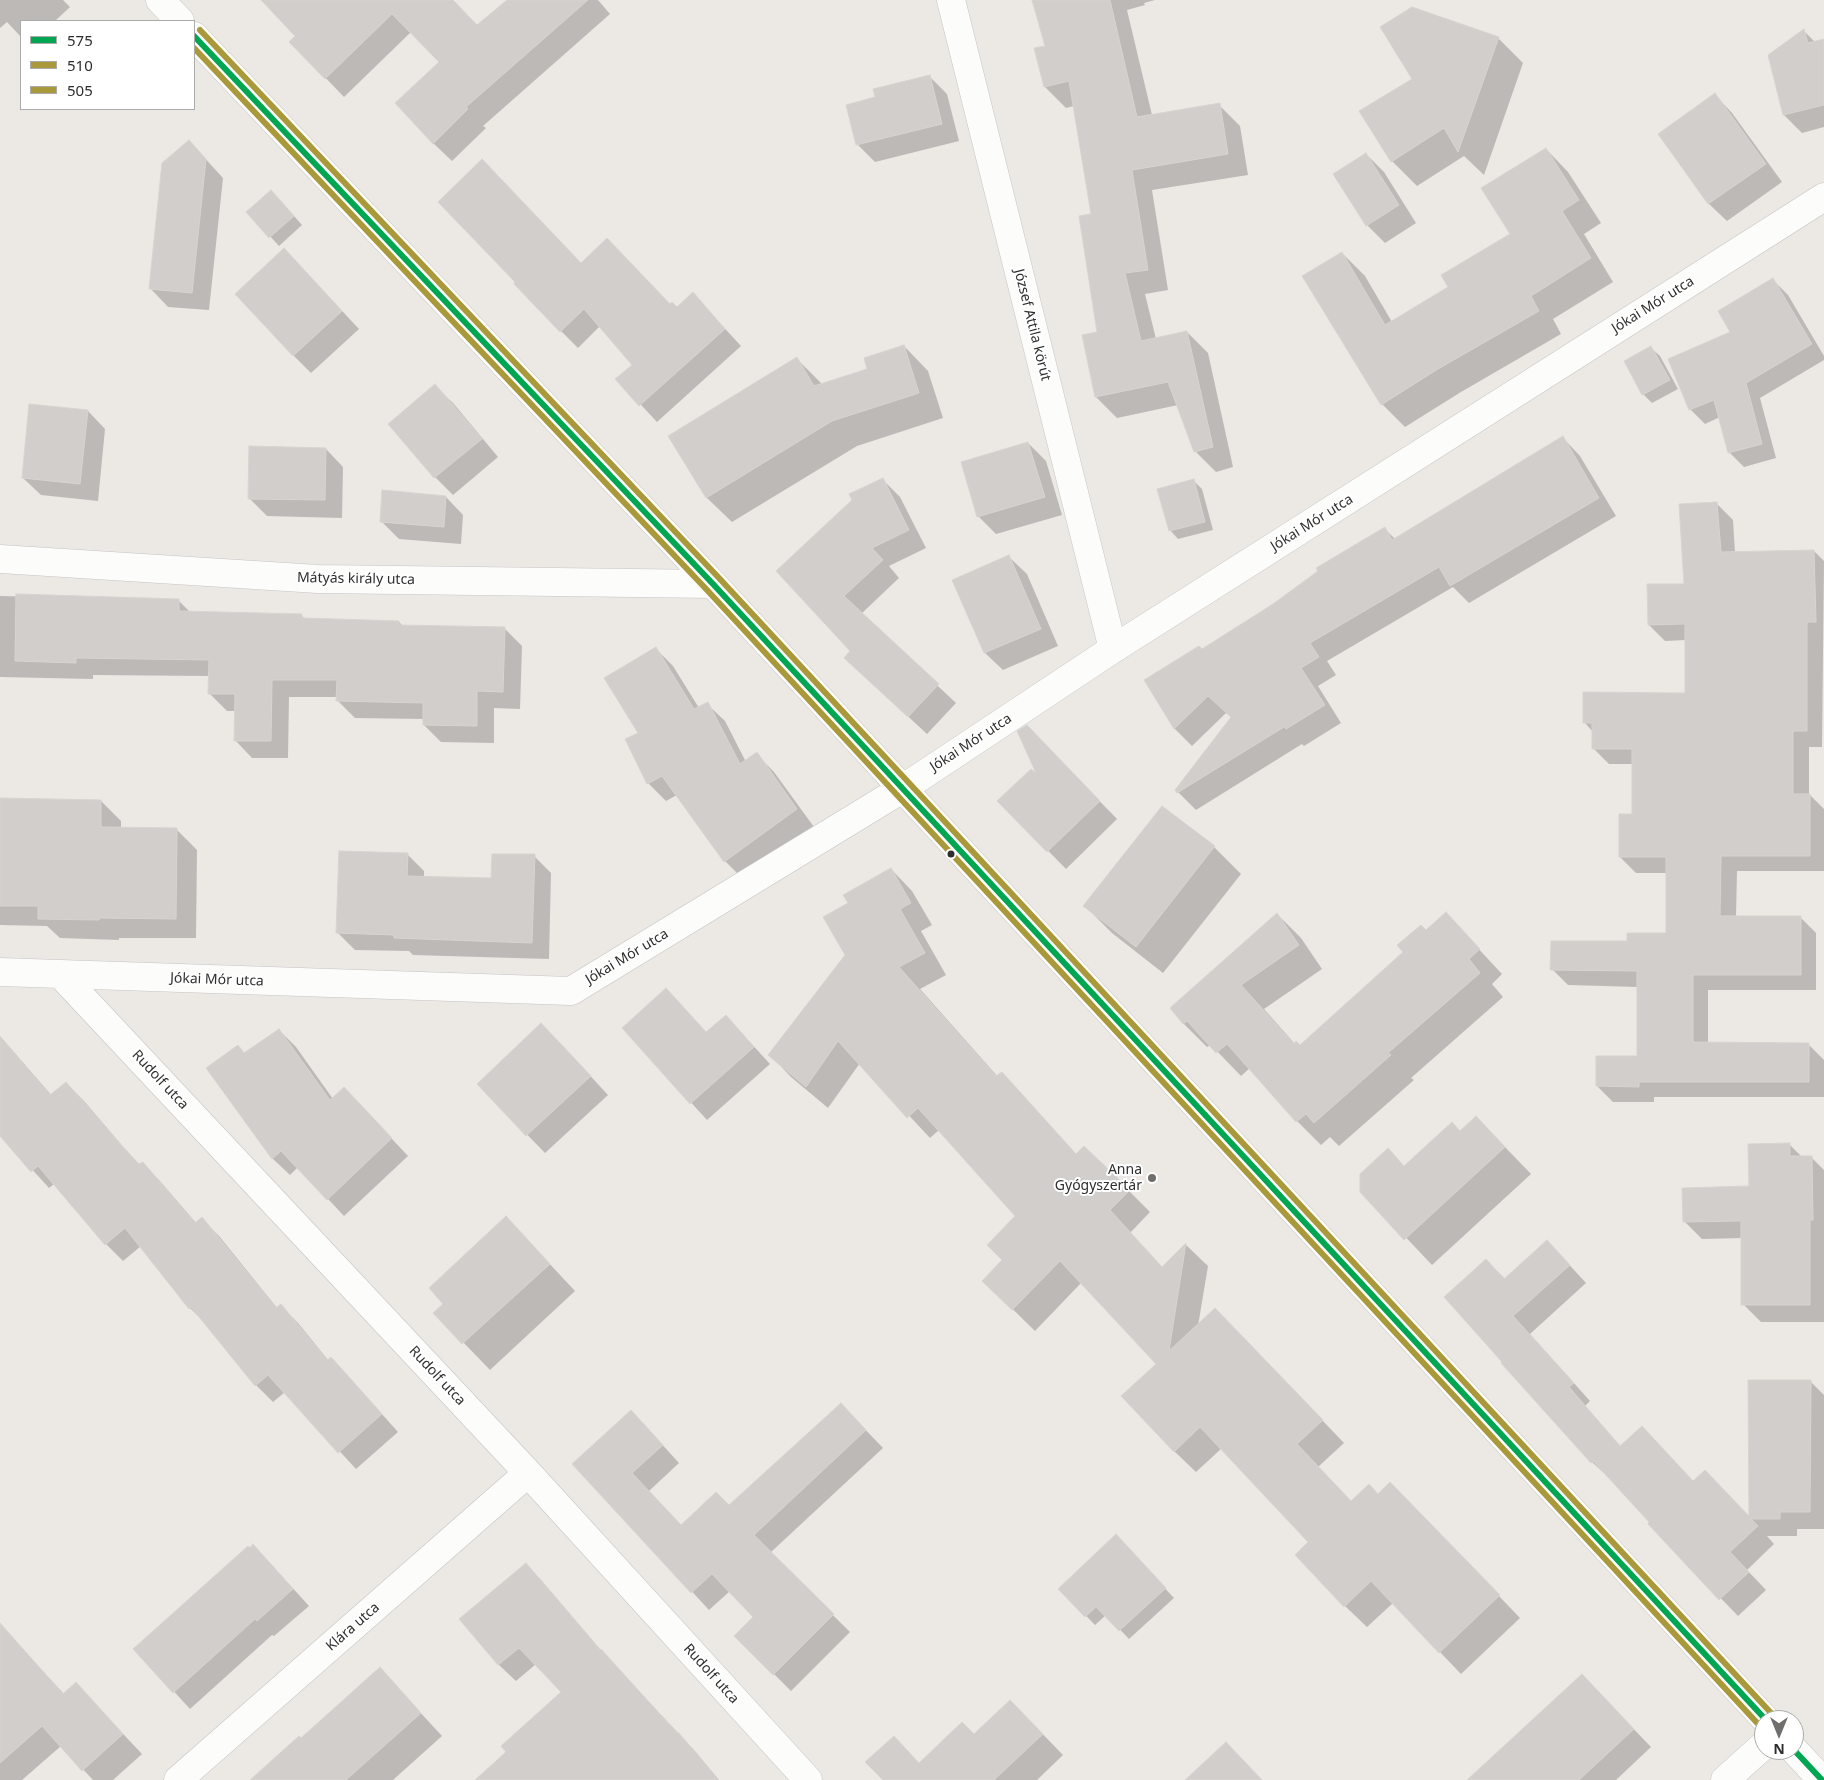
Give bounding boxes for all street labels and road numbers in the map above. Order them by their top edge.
street label: József Attila körút [1010,267,1054,383]
street label: Jókai Mór utca [1609,273,1697,337]
street label: Jókai Mór utca [1268,491,1356,555]
street label: Mátyás király utca [297,570,415,588]
street label: Jókai Mór utca [927,710,1015,776]
street label: Jókai Mór utca [582,926,672,988]
street label: Jókai Mór utca [170,970,264,990]
street label: Rudolf utca [128,1047,192,1113]
street label: Rudolf utca [405,1343,469,1409]
street label: Klára utca [323,1599,383,1655]
street label: Rudolf utca [680,1641,742,1707]

